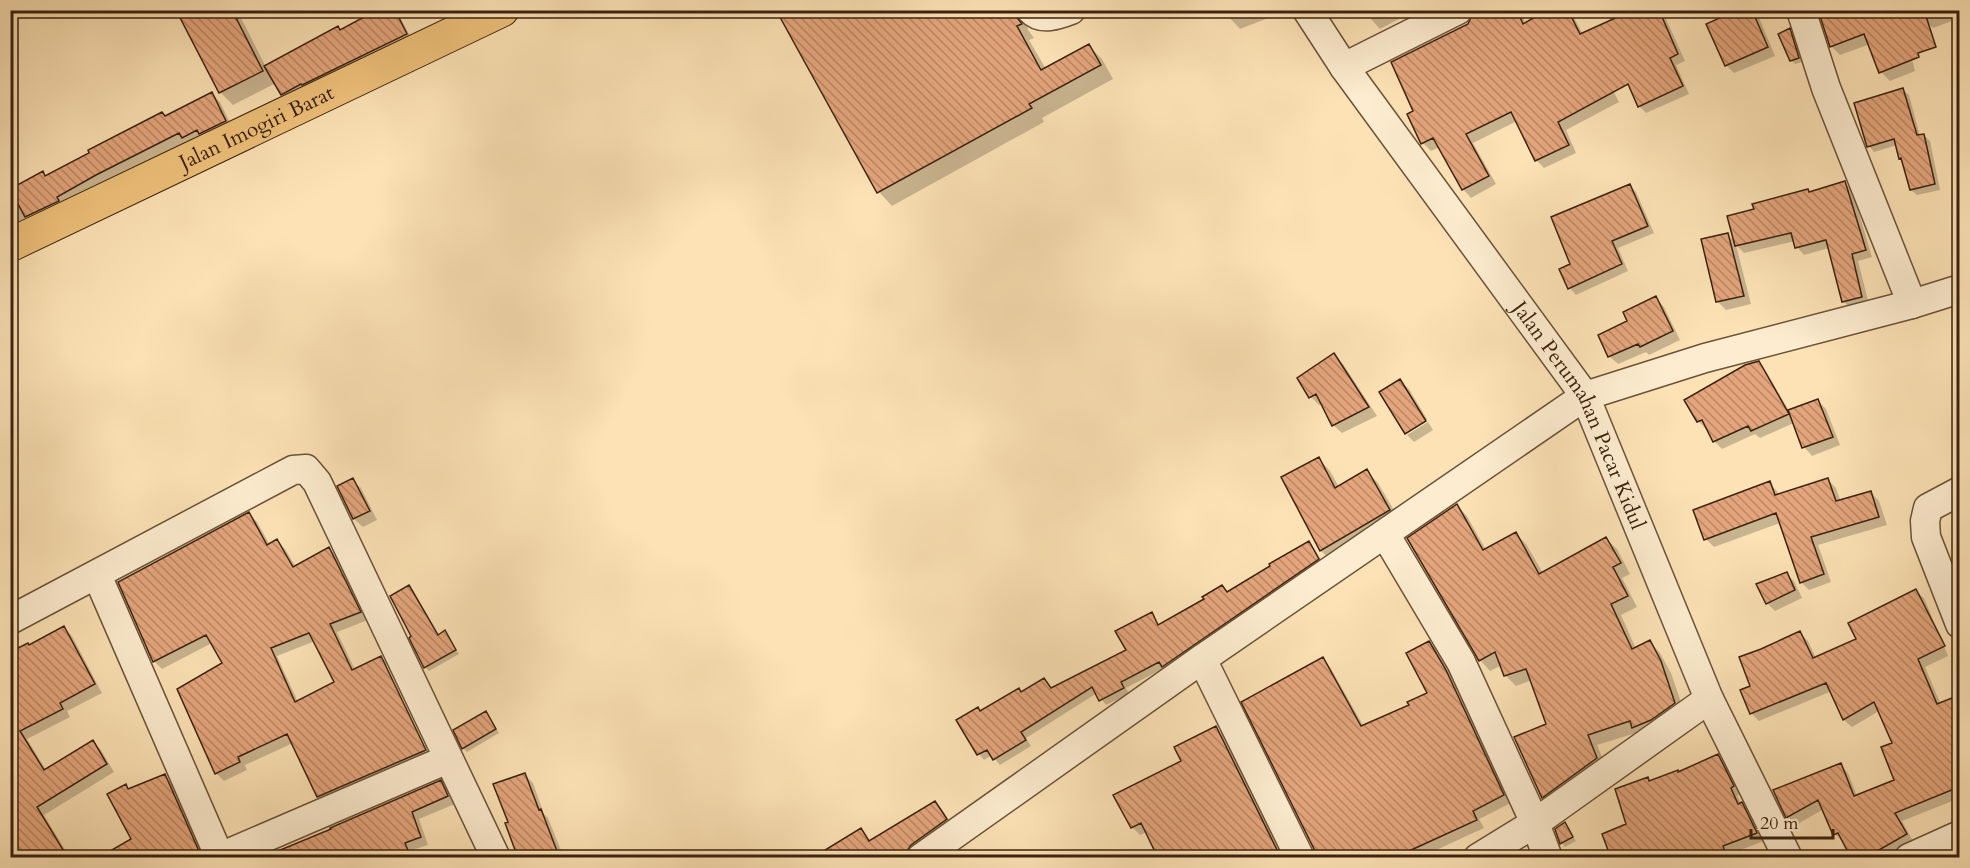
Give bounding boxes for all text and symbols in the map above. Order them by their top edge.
street label: Jalan Imogiri Barat [172,78,339,178]
street label: Jalan Perumahan Pacar Kidul [1504,293,1653,534]
scale bar [1751,802,1834,840]
text: 20 m [1760,811,1799,836]

